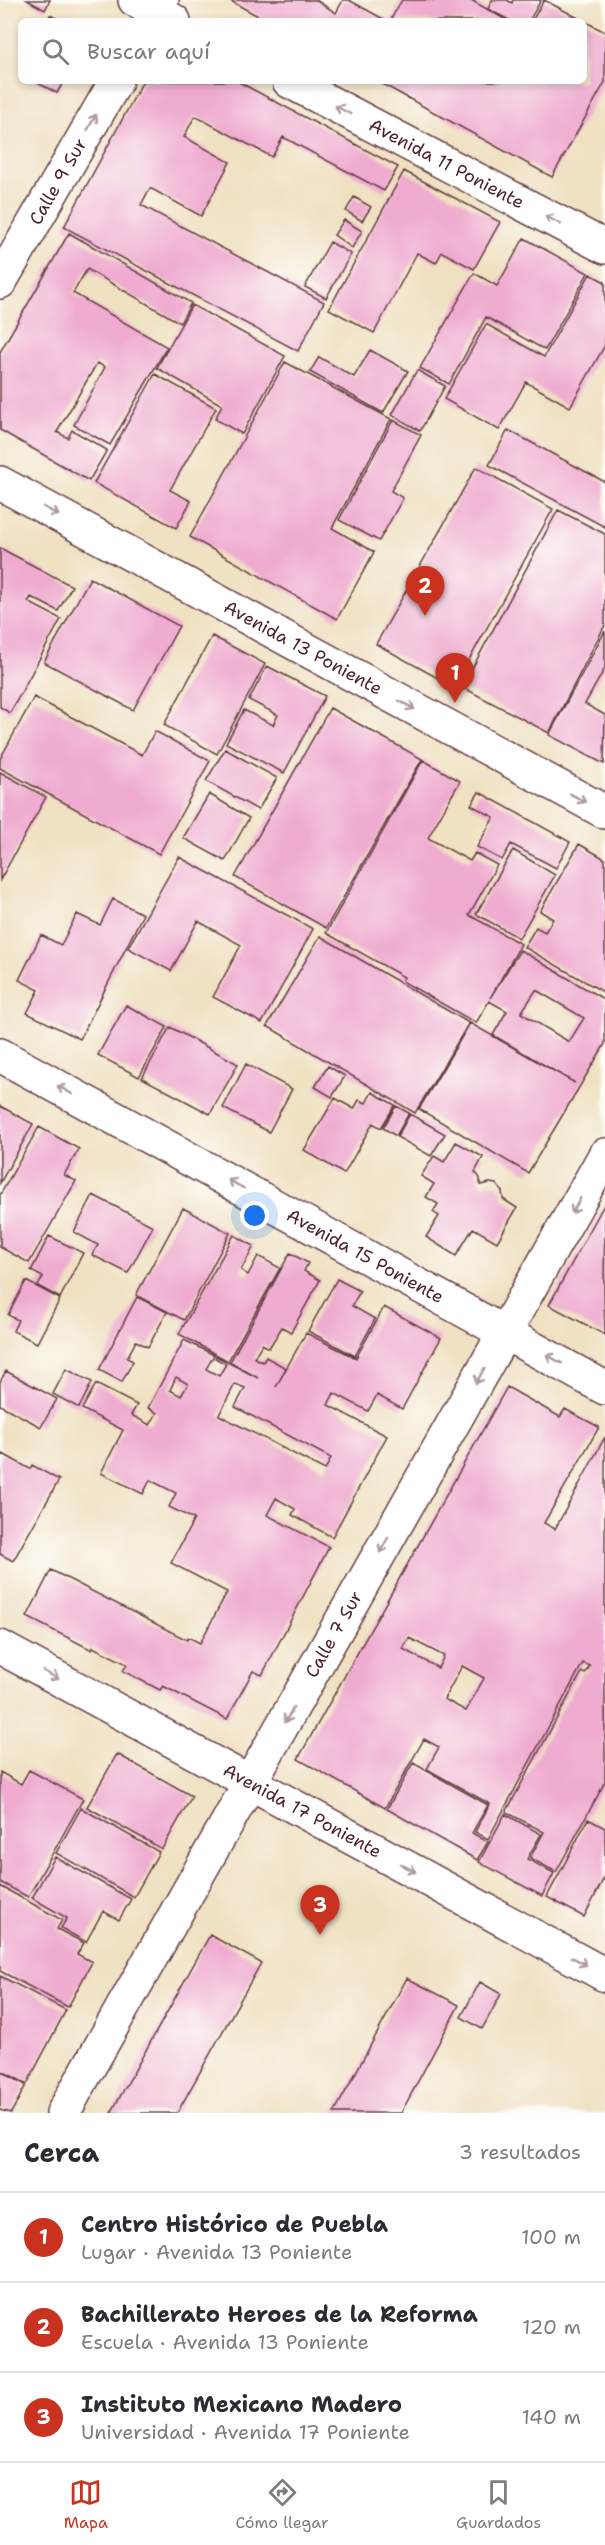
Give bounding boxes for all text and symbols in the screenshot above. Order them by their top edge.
search box [18,18,587,84]
icon: search [39,35,72,68]
text: Buscar aquí [87,37,210,66]
one-way arrow [335,104,353,115]
street label: Avenida 11 Poniente [365,113,528,214]
one-way arrow [87,114,99,131]
street label: Calle 9 Sur [24,134,92,229]
one-way arrow [545,214,562,226]
one-way arrow [42,506,60,517]
pin: 2 [406,566,444,616]
street label: Avenida 13 Poniente [220,595,387,701]
pin: 1 [436,654,474,703]
one-way arrow [398,699,415,711]
one-way arrow [569,793,587,804]
one-way arrow [57,1084,74,1096]
one-way arrow [227,1178,245,1189]
one-way arrow [570,1197,582,1214]
your location [240,1201,269,1230]
street label: Avenida 15 Poniente [282,1203,448,1309]
one-way arrow [545,1353,563,1364]
one-way arrow [474,1366,485,1384]
one-way arrow [378,1537,390,1554]
street label: Calle 7 Sur [300,1587,368,1682]
one-way arrow [42,1670,60,1681]
one-way arrow [282,1706,294,1723]
street label: Avenida 17 Poniente [219,1758,386,1864]
one-way arrow [398,1863,416,1874]
pin: 3 [300,1886,340,1935]
one-way arrow [570,1955,587,1967]
text: Cerca [24,2135,99,2170]
text: 3 resultados [459,2139,581,2165]
text: Centro Histórico de Puebla [81,2210,388,2239]
text: 1 [39,2224,48,2250]
text: 100 m [521,2224,581,2250]
text: Lugar · Avenida 13 Poniente [81,2239,352,2265]
text: Bachillerato Heroes de la Reforma [81,2300,478,2329]
text: 2 [37,2314,51,2340]
text: 120 m [522,2314,581,2340]
text: Escuela · Avenida 13 Poniente [81,2329,369,2355]
text: Instituto Mexicano Madero [81,2390,402,2419]
text: 3 [37,2404,51,2430]
text: 140 m [522,2404,581,2430]
text: Universidad · Avenida 17 Poniente [81,2419,410,2445]
tab: Mapa [64,2476,108,2533]
tab: Cómo llegar [235,2476,329,2533]
tab: Guardados [456,2476,541,2533]

